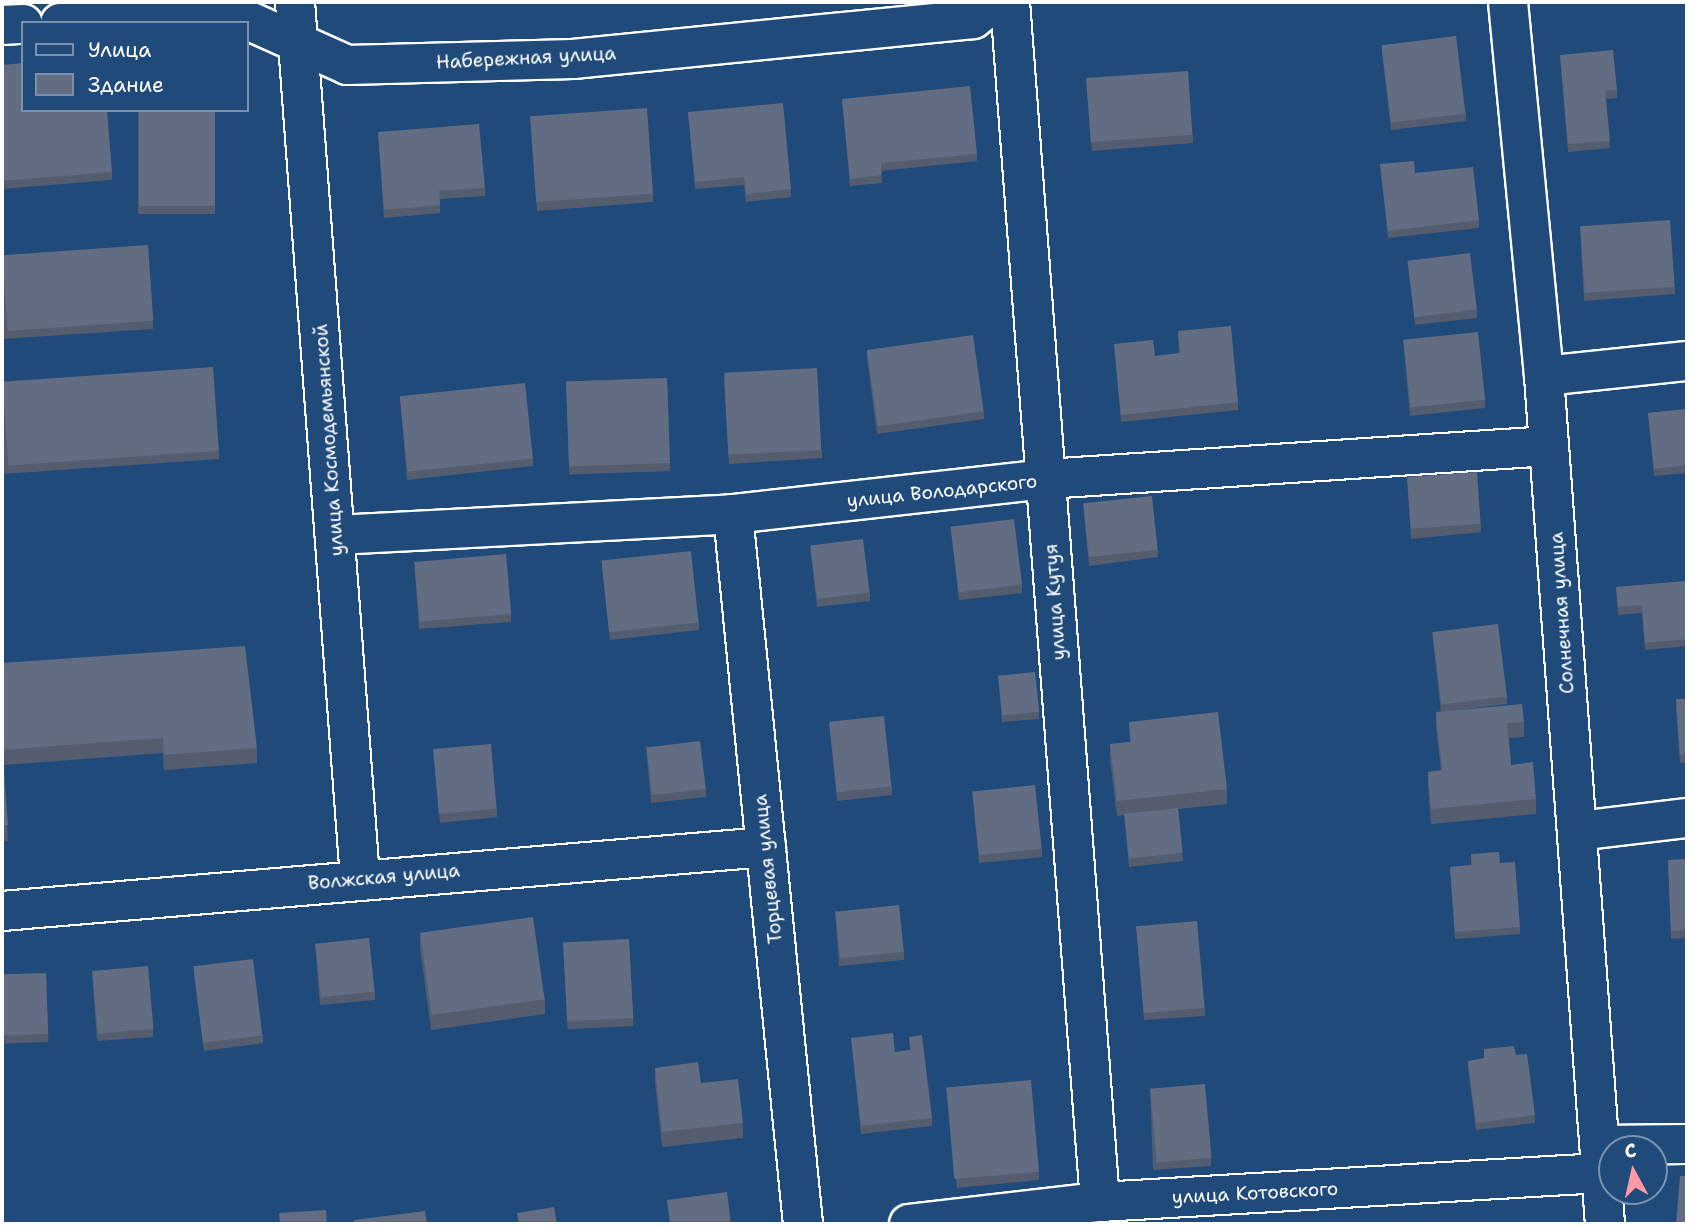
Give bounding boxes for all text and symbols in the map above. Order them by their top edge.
legend [21,21,248,112]
text: Улица [88,36,151,64]
street label: Набережная улица [435,42,617,74]
text: Здание [88,71,164,99]
street label: улица Космодемьянской [310,323,348,557]
street label: улица Володарского [846,470,1038,512]
street label: Солнечная улица [1545,531,1579,695]
street label: улица Кутуя [1040,543,1070,661]
street label: Торцевая улица [749,793,787,945]
street label: Волжская улица [307,859,461,895]
north arrow [1598,1135,1668,1205]
text: С [1623,1138,1638,1164]
street label: улица Котовского [1171,1177,1339,1209]

